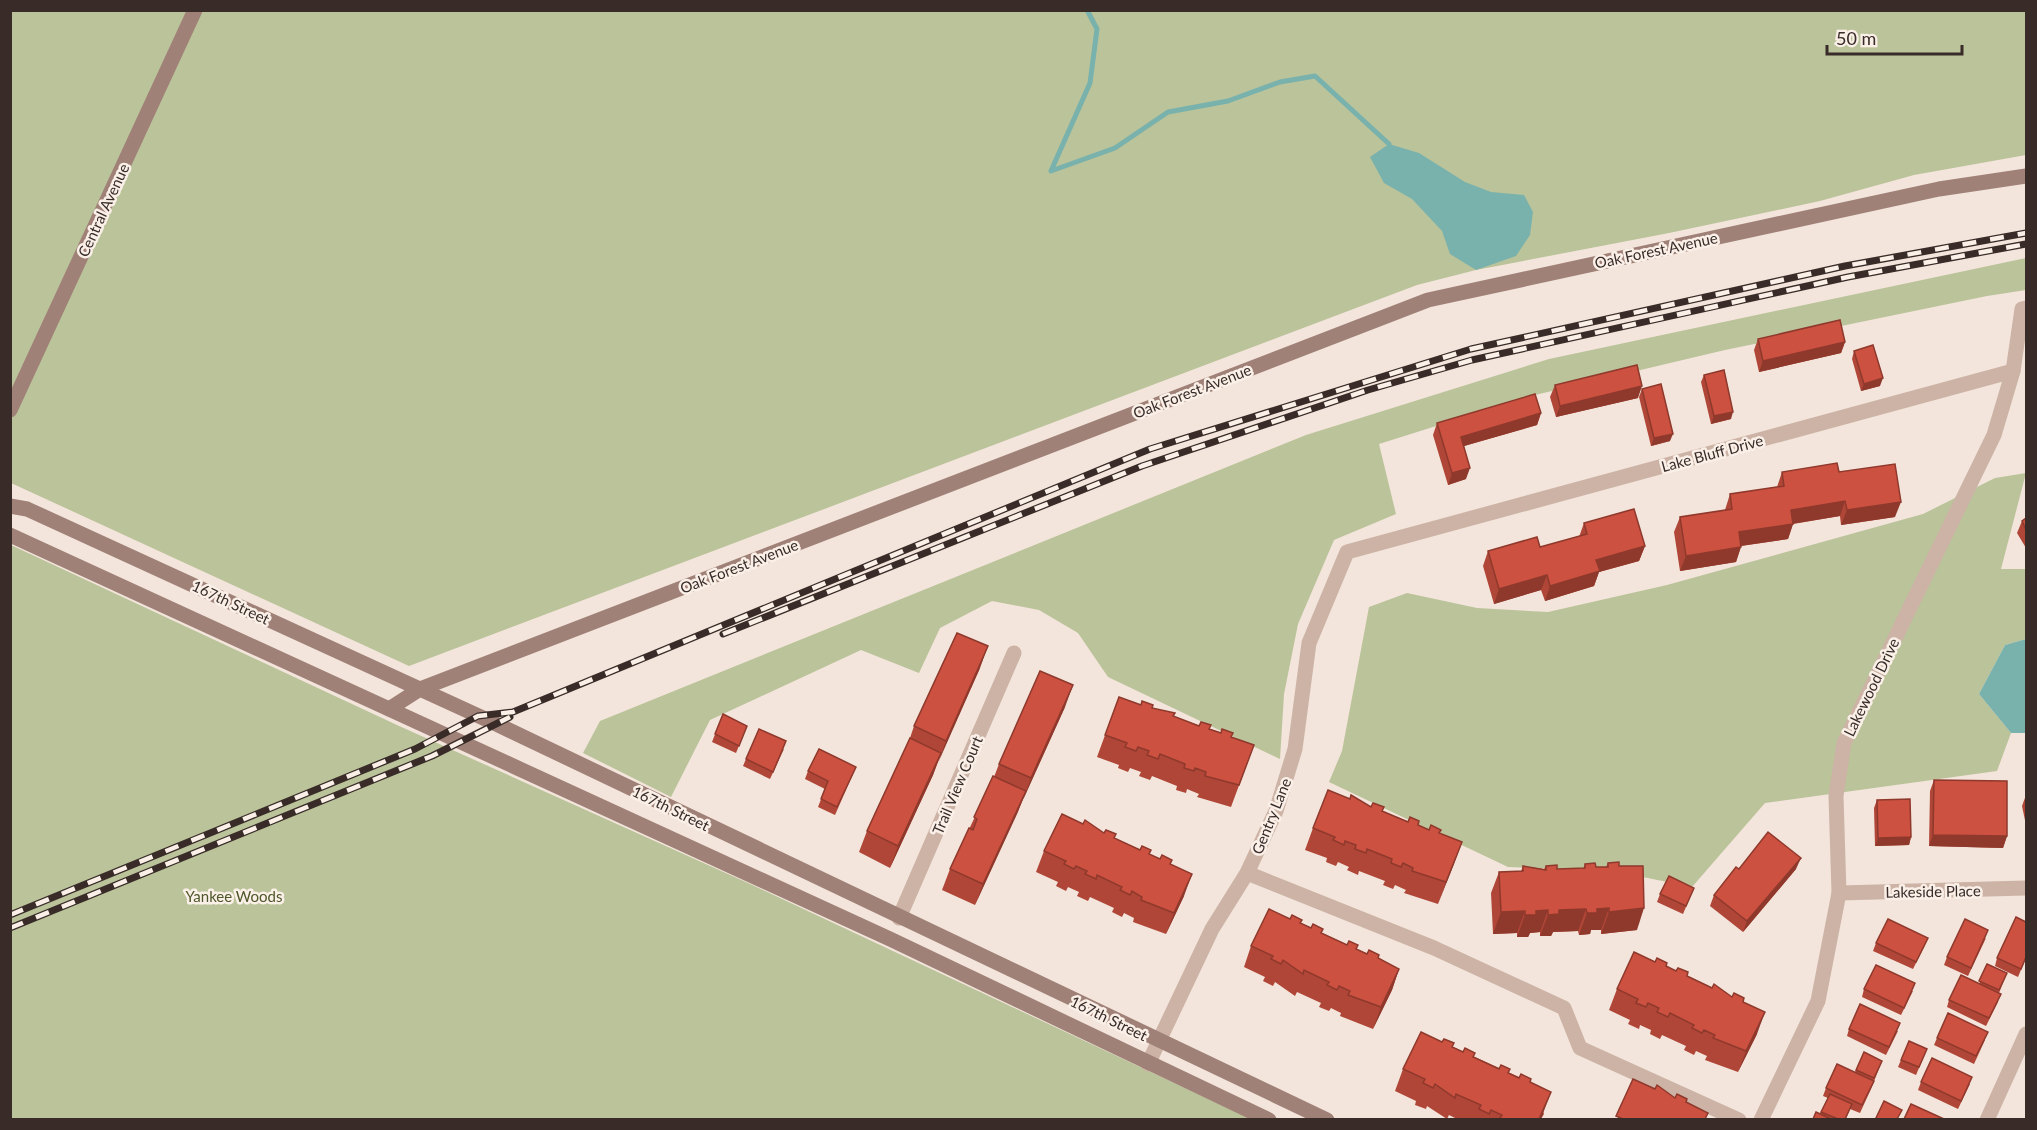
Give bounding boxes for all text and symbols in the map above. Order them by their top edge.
scale bar [1827,18,1962,56]
text: 50 m [1836,27,1876,49]
street label: Central Avenue [74,160,132,259]
street label: Oak Forest Avenue [1593,228,1719,272]
street label: Oak Forest Avenue [1130,360,1254,422]
street label: Lake Bluff Drive [1659,431,1765,475]
street label: Oak Forest Avenue [677,535,801,597]
street label: 167th Street [189,576,273,628]
street label: Lakewood Drive [1839,635,1903,739]
street label: Trail View Court [928,733,986,837]
street label: Gentry Lane [1248,775,1294,857]
street label: 167th Street [630,782,713,835]
street label: Lakeside Place [1885,881,1981,901]
park label: Yankee Woods [186,887,282,905]
street label: 167th Street [1068,992,1151,1045]

